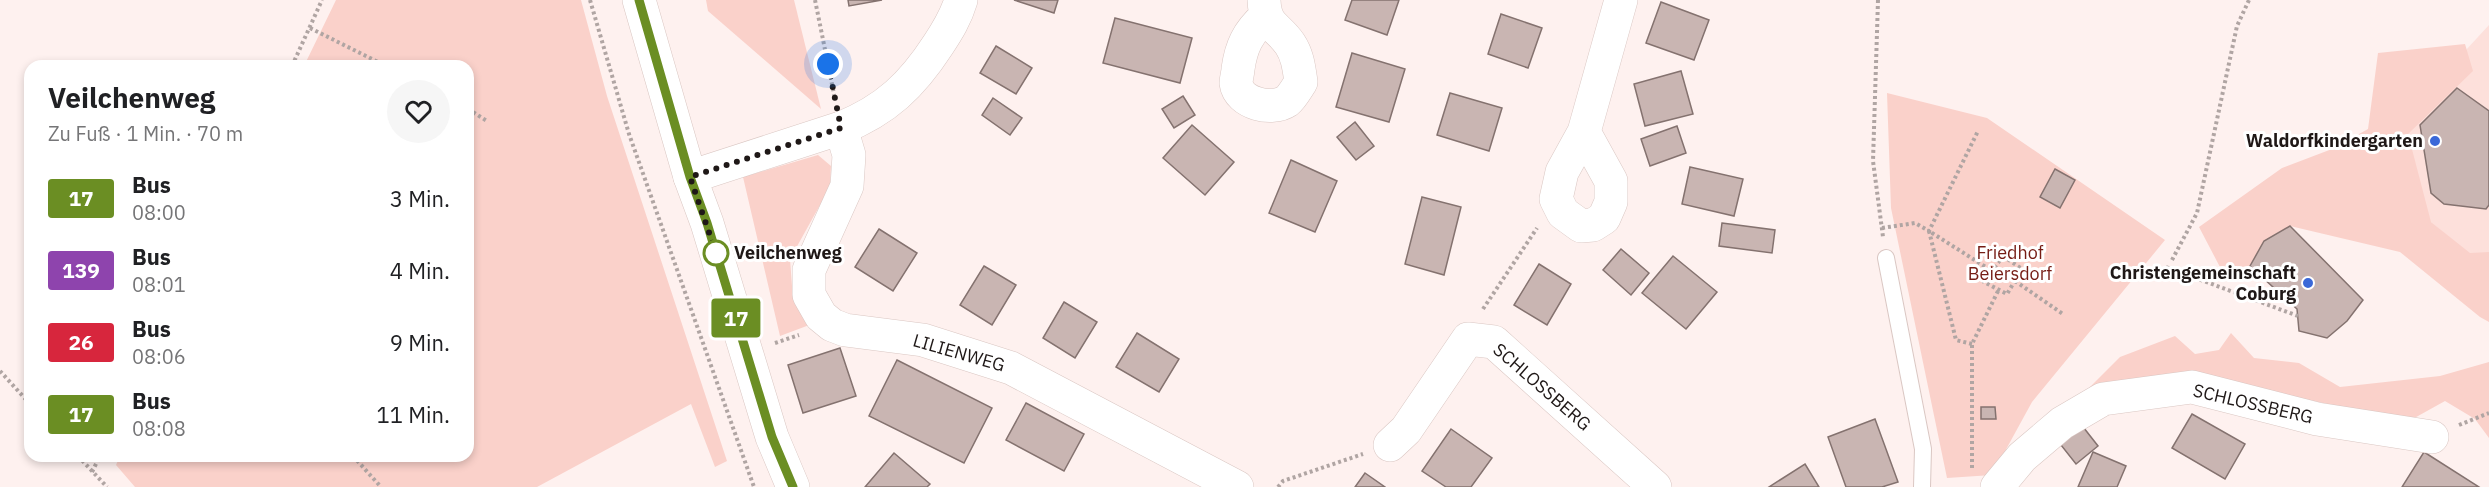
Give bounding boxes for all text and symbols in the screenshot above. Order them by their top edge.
your location [813,49,843,79]
text: Veilchenweg [48,79,215,116]
button: heart [387,80,450,143]
text: Zu Fuß · 1 Min. · 70 m [48,120,243,147]
place label: Waldorfkindergarten [2246,129,2423,152]
marker: Waldorfkindergarten [2428,134,2442,148]
text: Bus [132,170,171,199]
text: 17 [68,184,94,212]
text: 3 Min. [390,184,450,213]
text: 08:00 [132,199,186,226]
marker: Veilchenweg [703,240,729,266]
place label: Veilchenweg [734,241,842,264]
park label: Friedhof Beiersdorf [1968,241,2052,285]
text: Bus [132,242,171,271]
text: 139 [62,256,100,284]
text: 4 Min. [390,256,450,285]
place label: Christengemeinschaft Coburg [2110,261,2296,305]
text: 08:01 [132,271,186,298]
marker: Christengemeinschaft Coburg [2301,276,2315,290]
line badge: 17 [709,298,763,338]
text: 17 [723,304,749,332]
text: Bus [132,314,171,343]
text: 26 [68,328,94,356]
text: 9 Min. [390,328,450,357]
street label: LILIENWEG [910,328,1008,377]
street label: SCHLOSSBERG [1489,338,1596,435]
text: 08:06 [132,343,186,370]
street label: SCHLOSSBERG [2191,379,2315,428]
text: Bus [132,386,171,415]
text: 17 [68,400,94,428]
text: 11 Min. [377,400,450,429]
text: 08:08 [132,415,186,442]

